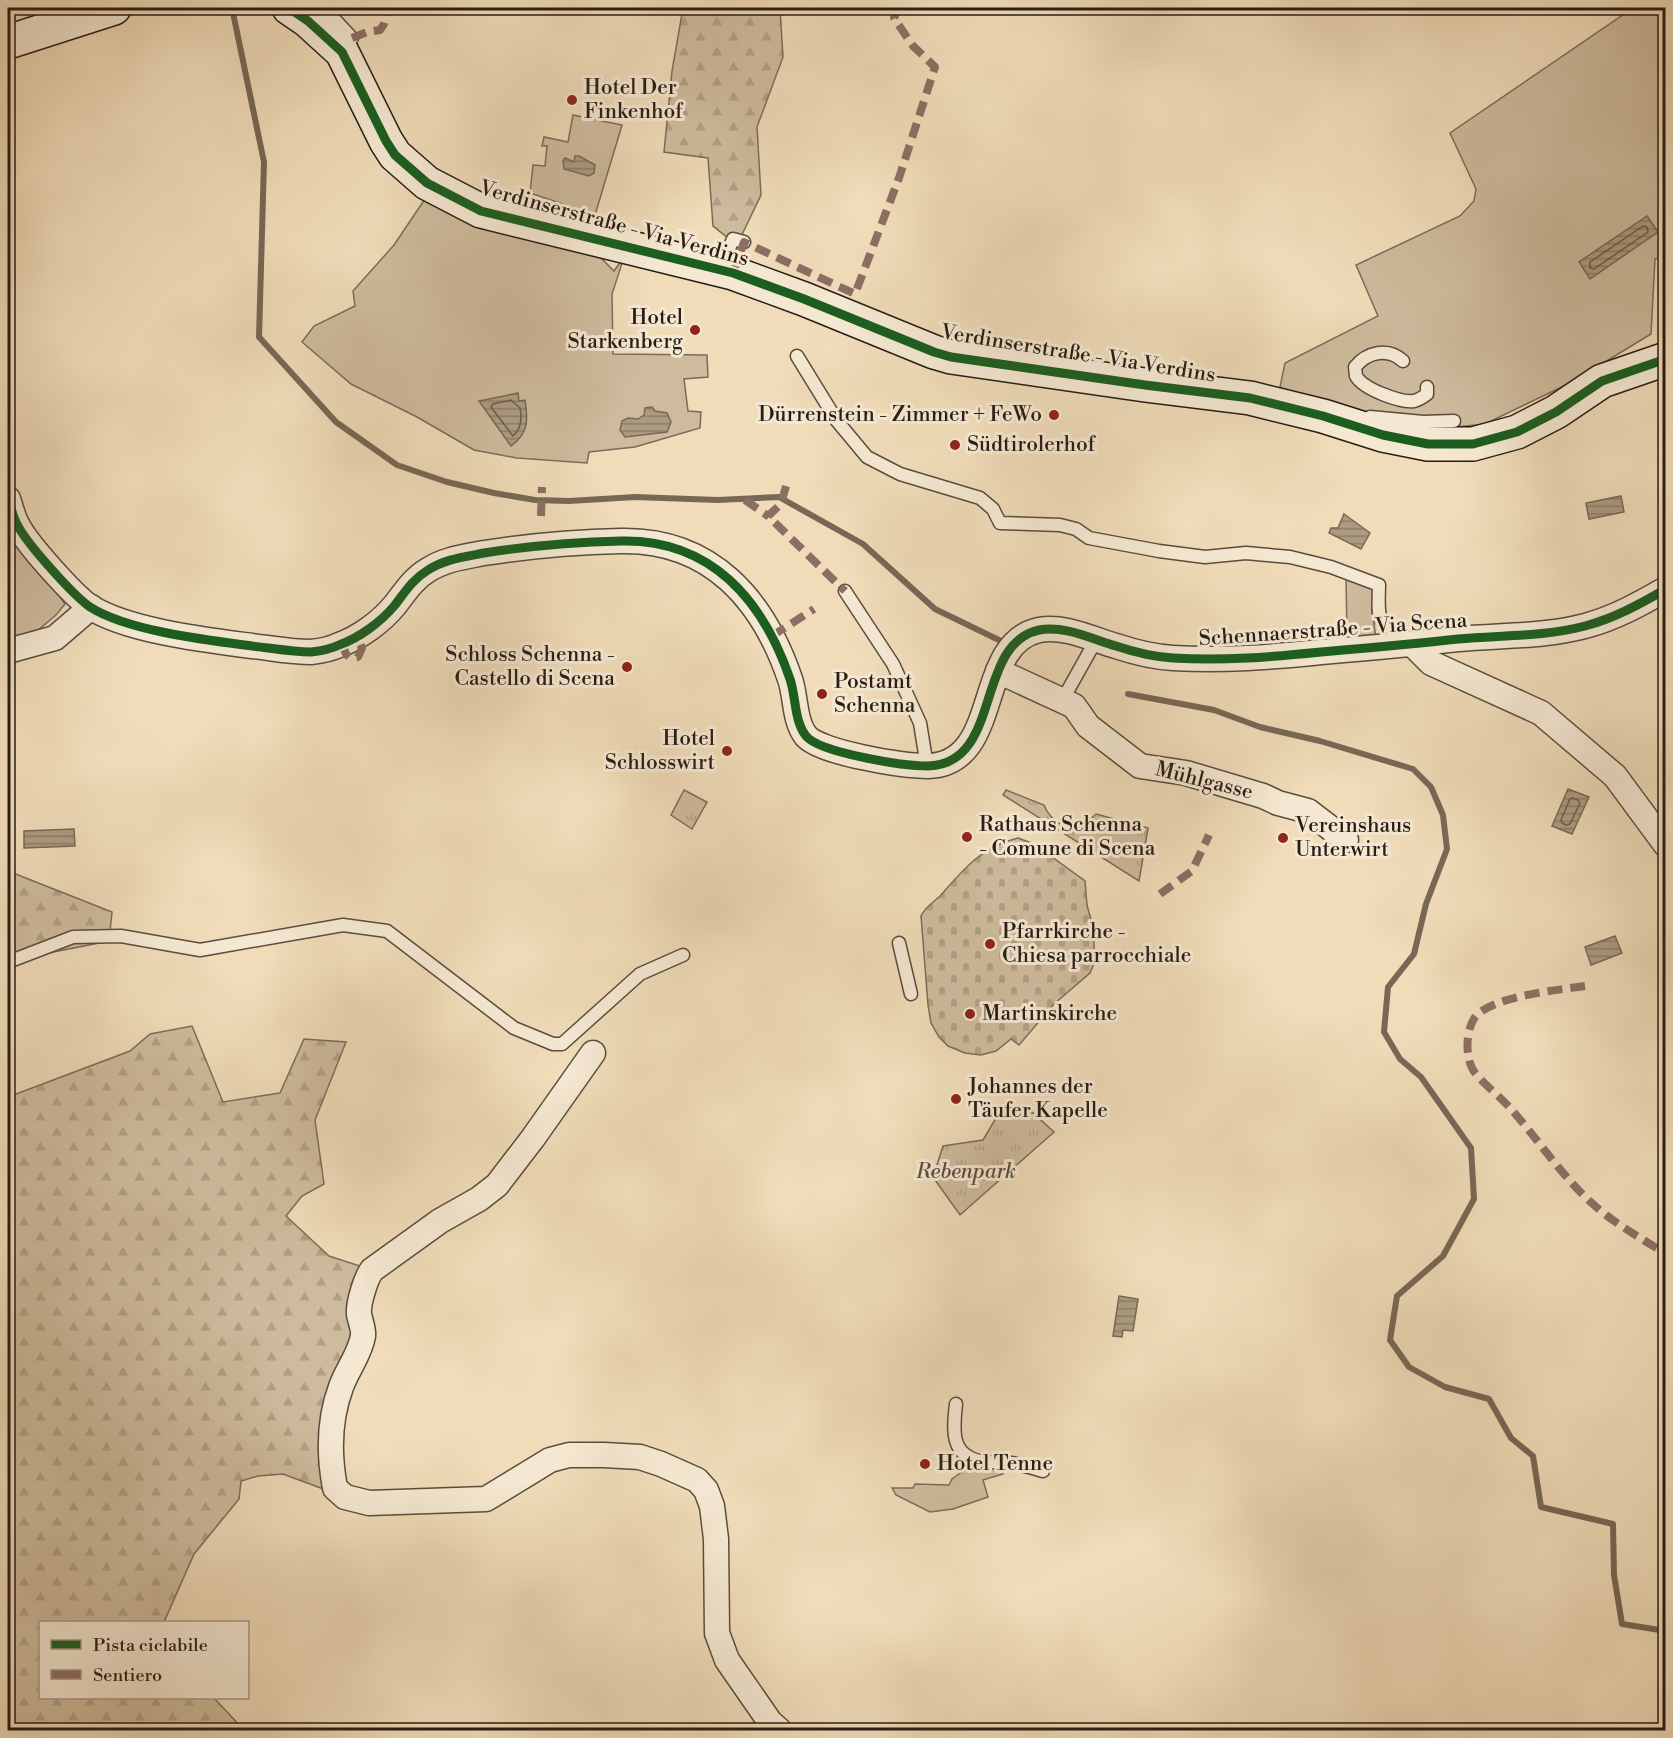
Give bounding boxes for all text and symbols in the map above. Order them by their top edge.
place label: Hotel Der Finkenhof [584,75,684,125]
marker: Hotel Der Finkenhof [565,93,579,107]
street label: Verdinserstraße - Via Verdins [476,175,752,273]
place label: Hotel Starkenberg [567,305,683,355]
street label: Verdinserstraße - Via Verdins [938,319,1217,389]
marker: Hotel Starkenberg [688,323,702,337]
place label: Dürrenstein - Zimmer + FeWo [758,402,1042,428]
marker: Dürrenstein - Zimmer + FeWo [1047,408,1061,422]
place label: Südtirolerhof [967,432,1096,458]
marker: Südtirolerhof [948,438,962,452]
street label: Schennaerstraße - Via Scena [1198,608,1468,652]
place label: Schloss Schenna - Castello di Scena [445,642,615,692]
marker: Schloss Schenna - Castello di Scena [620,660,634,674]
place label: Postamt Schenna [834,669,916,719]
marker: Postamt Schenna [815,687,829,701]
place label: Hotel Schlosswirt [605,726,716,776]
marker: Hotel Schlosswirt [720,744,734,758]
street label: Mühlgasse [1152,756,1256,806]
place label: Rathaus Schenna - Comune di Scena [979,812,1156,862]
place label: Vereinshaus Unterwirt [1294,813,1411,863]
marker: Rathaus Schenna - Comune di Scena [960,830,974,844]
marker: Vereinshaus Unterwirt [1276,831,1290,845]
place label: Pfarrkirche - Chiesa parrocchiale [1002,919,1191,969]
marker: Pfarrkirche - Chiesa parrocchiale [983,937,997,951]
place label: Martinskirche [982,1001,1117,1027]
marker: Martinskirche [963,1007,977,1021]
place label: Johannes der Täufer Kapelle [967,1074,1108,1124]
marker: Johannes der Täufer Kapelle [949,1092,963,1106]
park label: Rebenpark [915,1159,1016,1185]
place label: Hotel Tenne [937,1451,1053,1477]
marker: Hotel Tenne [918,1457,932,1471]
legend [39,1621,249,1699]
text: Pista ciclabile [93,1634,208,1657]
text: Sentiero [93,1664,162,1687]

